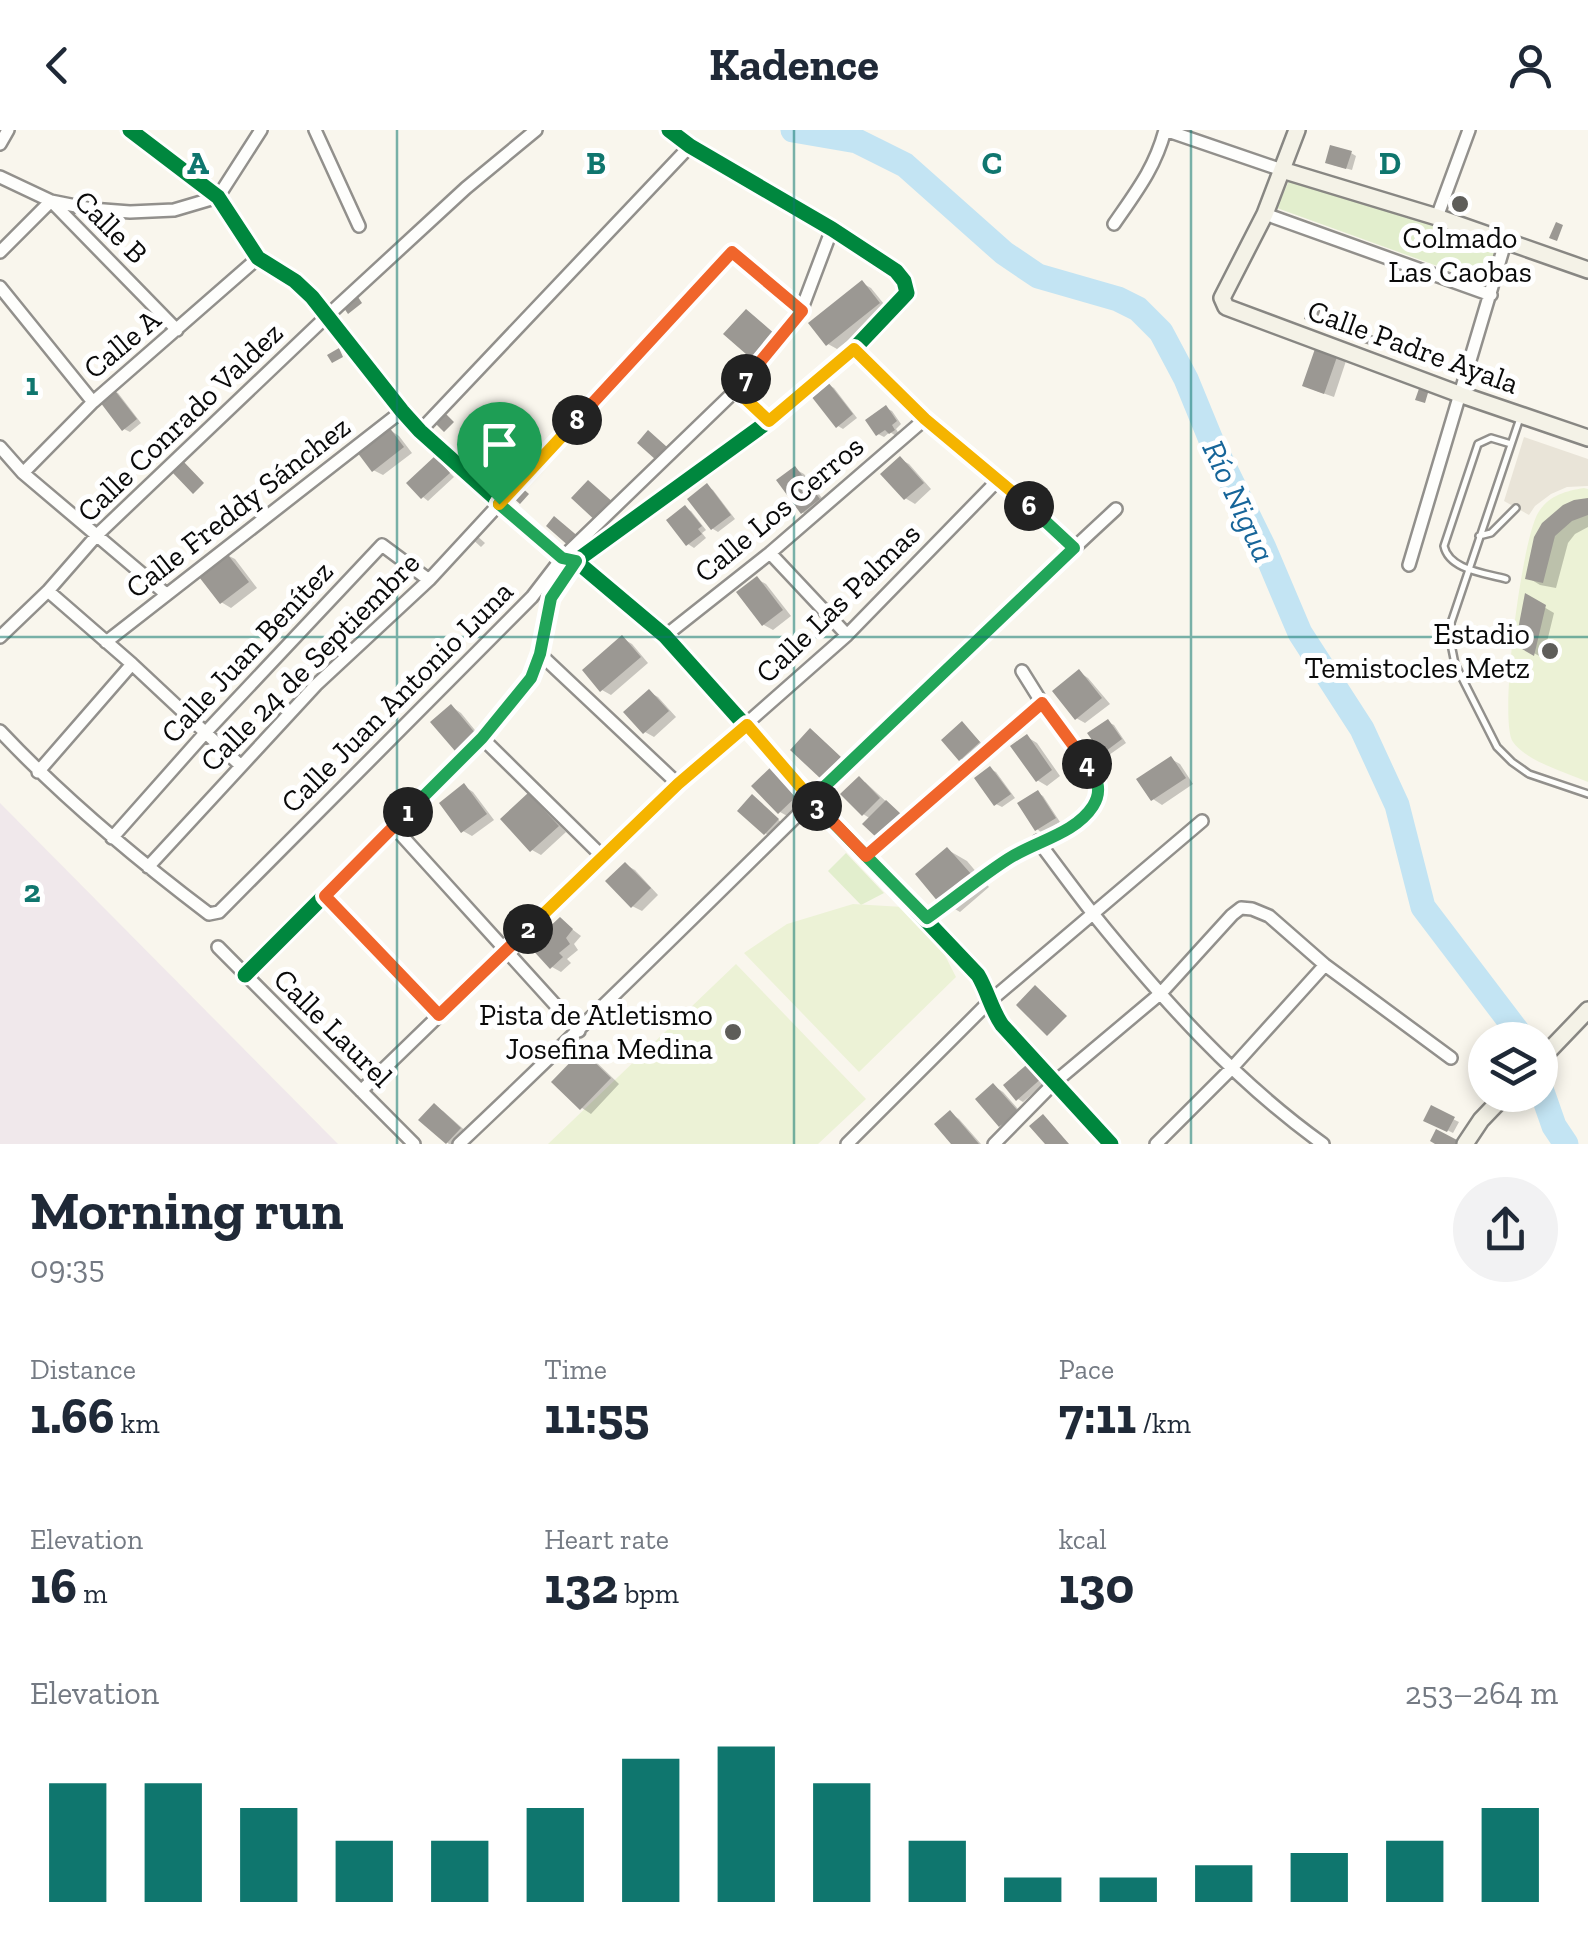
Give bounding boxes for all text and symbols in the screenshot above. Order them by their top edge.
icon: back [30,38,85,93]
text: Kadence [709,38,879,92]
icon: person [1503,38,1558,93]
text: A [187,144,209,182]
text: B [586,144,606,182]
text: C [982,144,1002,182]
text: D [1379,144,1401,182]
street label: Calle B [67,183,155,271]
marker: Colmado Las Caobas [1449,193,1471,215]
place label: Colmado Las Caobas [1388,220,1532,290]
street label: Calle Padre Ayala [1303,292,1523,402]
street label: Calle A [76,301,168,386]
street label: Calle Conrado Valdez [70,315,290,529]
pin: 7 [721,354,771,404]
text: 7 [739,362,753,395]
text: 1 [26,365,39,403]
pin: 8 [552,395,602,445]
pin [457,402,542,505]
text: 8 [569,403,585,436]
street label: Calle Freddy Sánchez [119,408,357,606]
icon: arrive [472,417,527,472]
street label: Calle Los Cerros [687,428,871,590]
water label: Río Nigua [1194,434,1284,568]
pin: 6 [1004,481,1054,531]
text: 6 [1021,489,1037,522]
street label: Calle Las Palmas [748,516,928,690]
street label: Calle 24 de Septiembre [193,545,427,779]
street label: Calle Juan Benítez [154,554,341,750]
street label: Calle Juan Antonio Luna [274,574,520,820]
place label: Estadio Temistocles Metz [1304,616,1530,686]
marker: Estadio Temistocles Metz [1539,640,1561,662]
pin: 4 [1062,739,1112,789]
text: 4 [1079,747,1095,780]
pin: 3 [792,781,842,831]
pin: 1 [383,787,433,837]
text: 3 [810,789,824,822]
text: 1 [402,795,414,828]
text: 2 [23,872,41,910]
pin: 2 [503,904,553,954]
text: 2 [520,912,536,945]
street label: Calle Laurel [266,961,400,1095]
place label: Pista de Atletismo Josefina Medina [479,997,713,1067]
marker: Pista de Atletismo Josefina Medina [722,1021,744,1043]
map controls [1468,1022,1558,1112]
button: layers [1468,1022,1558,1112]
text: Morning run [30,1177,344,1243]
button: share [1453,1177,1558,1282]
text: 09:35 [30,1248,105,1286]
text: Distance [30,1353,136,1386]
text: Time [544,1353,607,1386]
text: Pace [1059,1353,1114,1386]
text: 1.66 [30,1386,115,1446]
text: 11:55 [544,1386,649,1446]
text: 7:11 [1059,1386,1136,1446]
text: km [115,1407,160,1440]
text: /km [1136,1407,1191,1440]
text: Elevation [30,1523,143,1556]
text: Heart rate [544,1523,669,1556]
text: kcal [1059,1523,1107,1556]
text: 16 [30,1556,77,1616]
text: 132 [544,1556,618,1616]
text: 130 [1059,1556,1134,1616]
text: m [77,1577,108,1610]
text: bpm [618,1577,679,1610]
text: Elevation [30,1674,159,1712]
text: 253–264 m [1405,1674,1558,1712]

